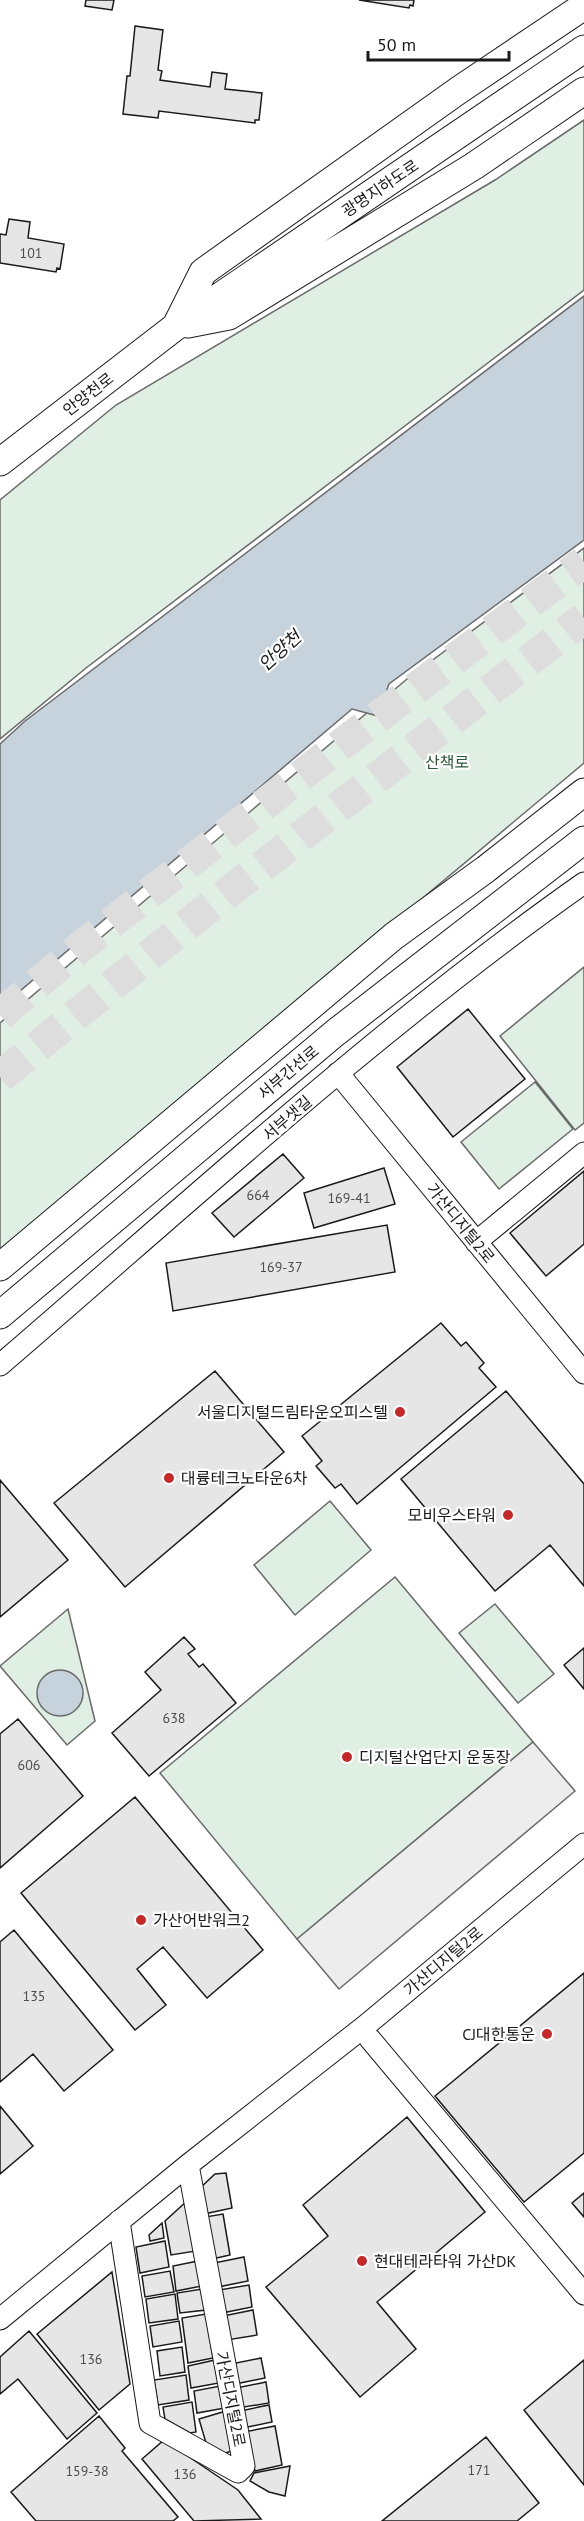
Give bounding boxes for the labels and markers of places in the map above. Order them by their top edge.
place label: 서울디지털드림타운오피스텔 [197,1402,388,1422]
marker: 서울디지털드림타운오피스텔 [393,1405,407,1419]
place label: 대륭테크노타운6차 [181,1468,308,1488]
marker: 대륭테크노타운6차 [162,1471,176,1485]
place label: 모비우스타워 [408,1505,496,1525]
marker: 모비우스타워 [501,1508,515,1522]
place label: 디지털산업단지 운동장 [359,1747,511,1767]
marker: 디지털산업단지 운동장 [340,1750,354,1764]
place label: 가산어반워크2 [153,1910,250,1930]
marker: 가산어반워크2 [134,1913,148,1927]
place label: CJ대한통운 [462,2024,535,2044]
marker: CJ대한통운 [540,2027,554,2041]
place label: 현대테라타워 가산DK [374,2251,516,2271]
marker: 현대테라타워 가산DK [355,2254,369,2268]

